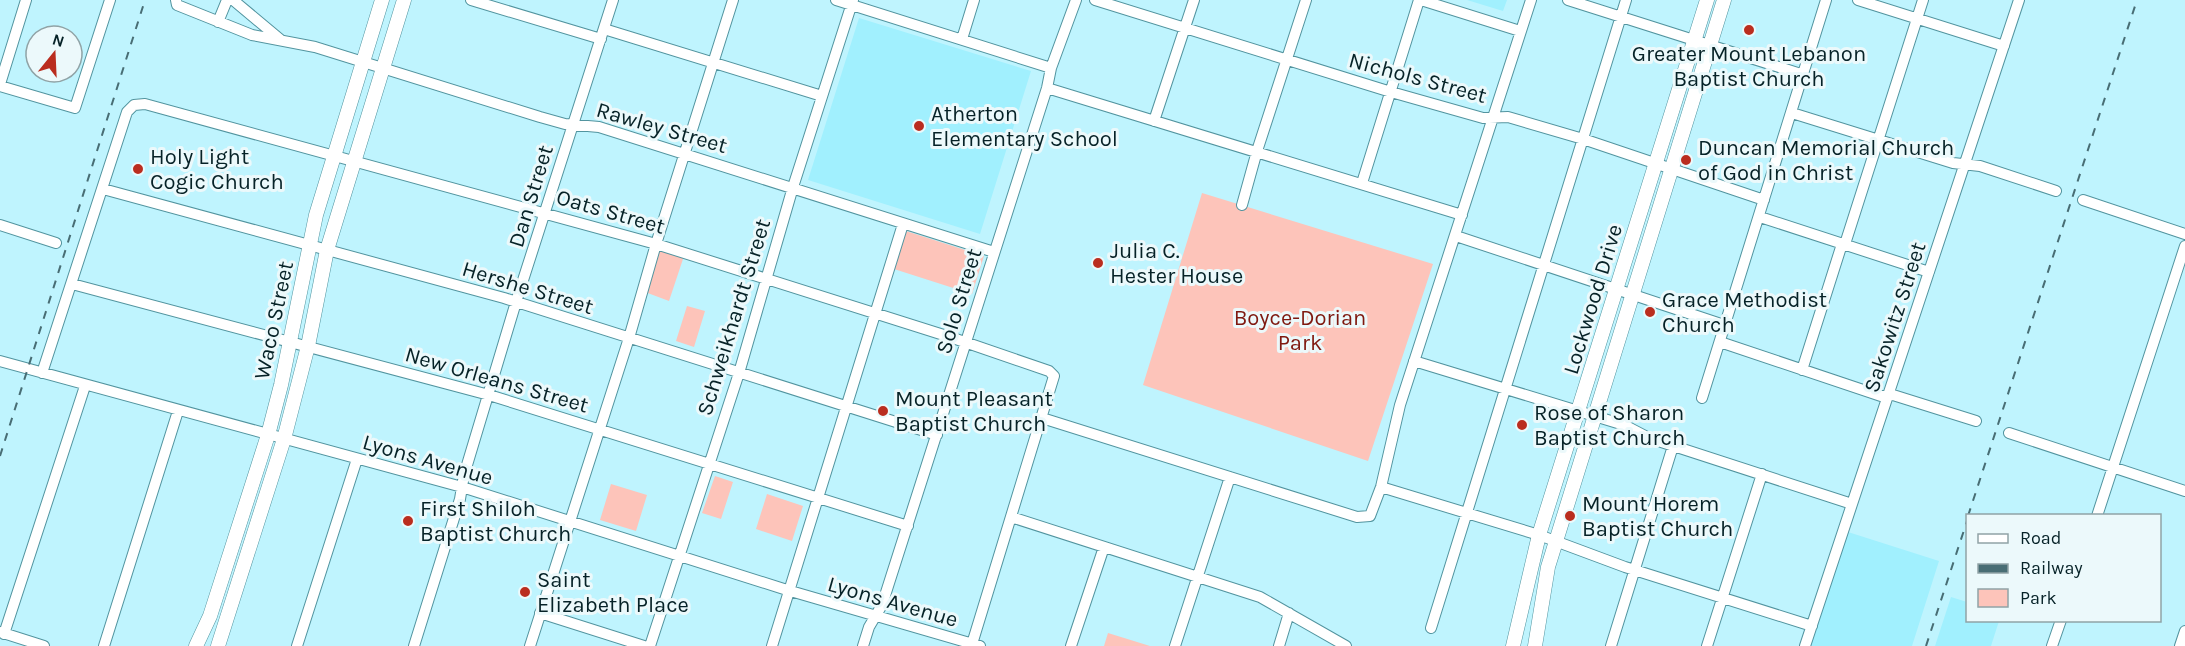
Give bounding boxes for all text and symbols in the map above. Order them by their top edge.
marker: Greater Mount Lebanon Baptist Church [1742,23,1756,37]
north arrow [24,24,84,84]
text: N [50,29,67,51]
place label: Greater Mount Lebanon Baptist Church [1632,41,1866,92]
street label: Nichols Street [1346,47,1489,109]
street label: Rawley Street [593,97,730,159]
place label: Atherton Elementary School [931,101,1118,152]
marker: Atherton Elementary School [912,119,926,133]
place label: Duncan Memorial Church of God in Christ [1698,135,1954,186]
street label: Dan Street [503,142,559,251]
place label: Holy Light Cogic Church [150,144,284,195]
marker: Duncan Memorial Church of God in Christ [1679,153,1693,167]
marker: Holy Light Cogic Church [131,162,145,176]
street label: Oats Street [553,184,668,240]
street label: Schweikhardt Street [692,216,776,419]
street label: Lockwood Drive [1558,221,1628,378]
place label: Julia C. Hester House [1110,238,1243,289]
street label: Sakowitz Street [1858,239,1932,396]
street label: Solo Street [931,245,987,357]
street label: Hershe Street [459,256,596,320]
marker: Julia C. Hester House [1091,256,1105,270]
street label: Waco Street [249,259,299,382]
place label: Grace Methodist Church [1662,287,1827,338]
park label: Boyce-Dorian Park [1234,305,1366,356]
marker: Grace Methodist Church [1643,305,1657,319]
street label: New Orleans Street [402,341,591,419]
place label: Mount Pleasant Baptist Church [895,386,1053,437]
place label: Rose of Sharon Baptist Church [1534,400,1685,451]
marker: Mount Pleasant Baptist Church [876,404,890,418]
marker: Rose of Sharon Baptist Church [1515,418,1529,432]
street label: Lyons Avenue [360,429,496,491]
place label: Mount Horem Baptist Church [1582,491,1733,542]
place label: First Shiloh Baptist Church [420,496,571,547]
marker: Mount Horem Baptist Church [1563,509,1577,523]
marker: First Shiloh Baptist Church [401,514,415,528]
legend [1966,514,2161,622]
text: Road [2020,527,2061,549]
text: Railway [2020,557,2083,579]
place label: Saint Elizabeth Place [537,567,689,618]
street label: Lyons Avenue [825,571,961,633]
marker: Saint Elizabeth Place [518,585,532,599]
text: Park [2020,587,2057,609]

